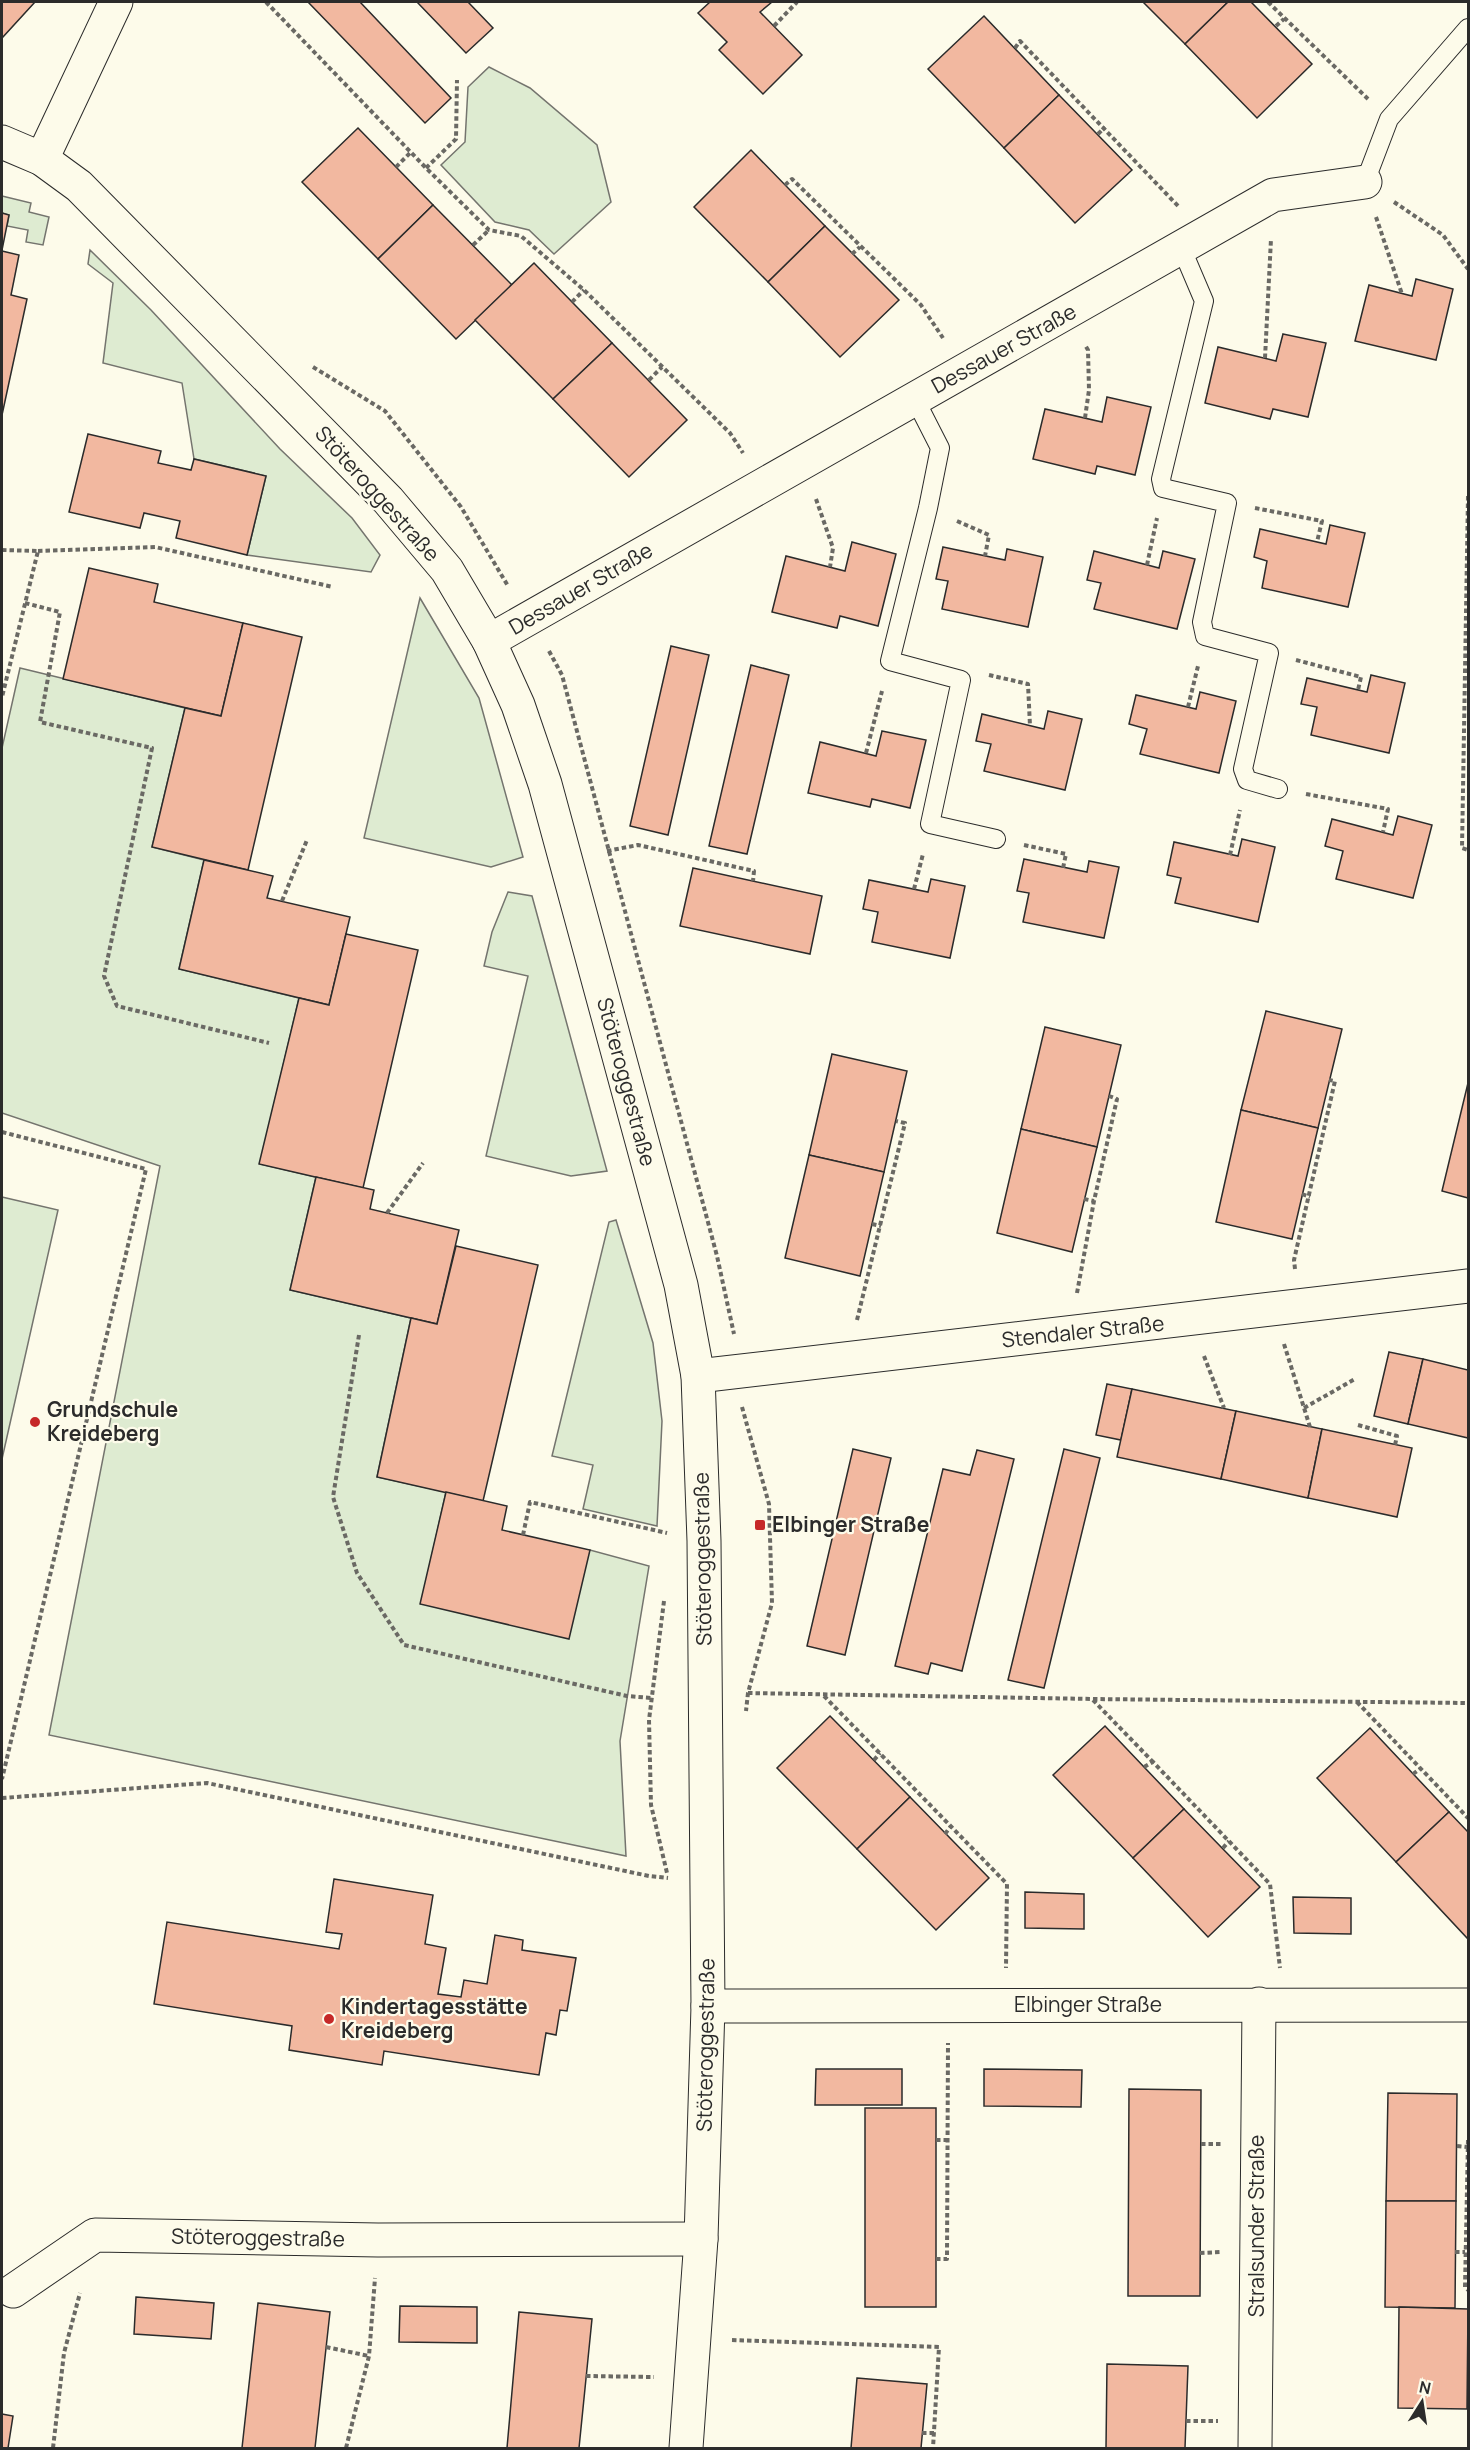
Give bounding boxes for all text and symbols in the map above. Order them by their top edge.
street label: Dessauer Straße [926,297,1081,400]
street label: Stöteroggestraße [309,419,446,567]
street label: Dessauer Straße [504,536,657,641]
street label: Stöteroggestraße [591,994,663,1169]
street label: Stendaler Straße [1000,1309,1166,1353]
place label: Grundschule Kreideberg [47,1395,178,1447]
marker: Grundschule Kreideberg [28,1415,42,1429]
street label: Stöteroggestraße [686,1472,718,1646]
place label: Elbinger Straße [772,1510,929,1538]
marker: Elbinger Straße [753,1518,767,1532]
street label: Stöteroggestraße [689,1958,721,2132]
street label: Elbinger Straße [1014,1990,1162,2018]
place label: Kindertagesstätte Kreideberg [341,1992,528,2044]
marker: Kindertagesstätte Kreideberg [322,2012,336,2026]
street label: Stralsunder Straße [1242,2135,1270,2317]
street label: Stöteroggestraße [171,2221,345,2253]
north arrow [1392,2372,1452,2432]
text: N [1417,2375,1433,2399]

